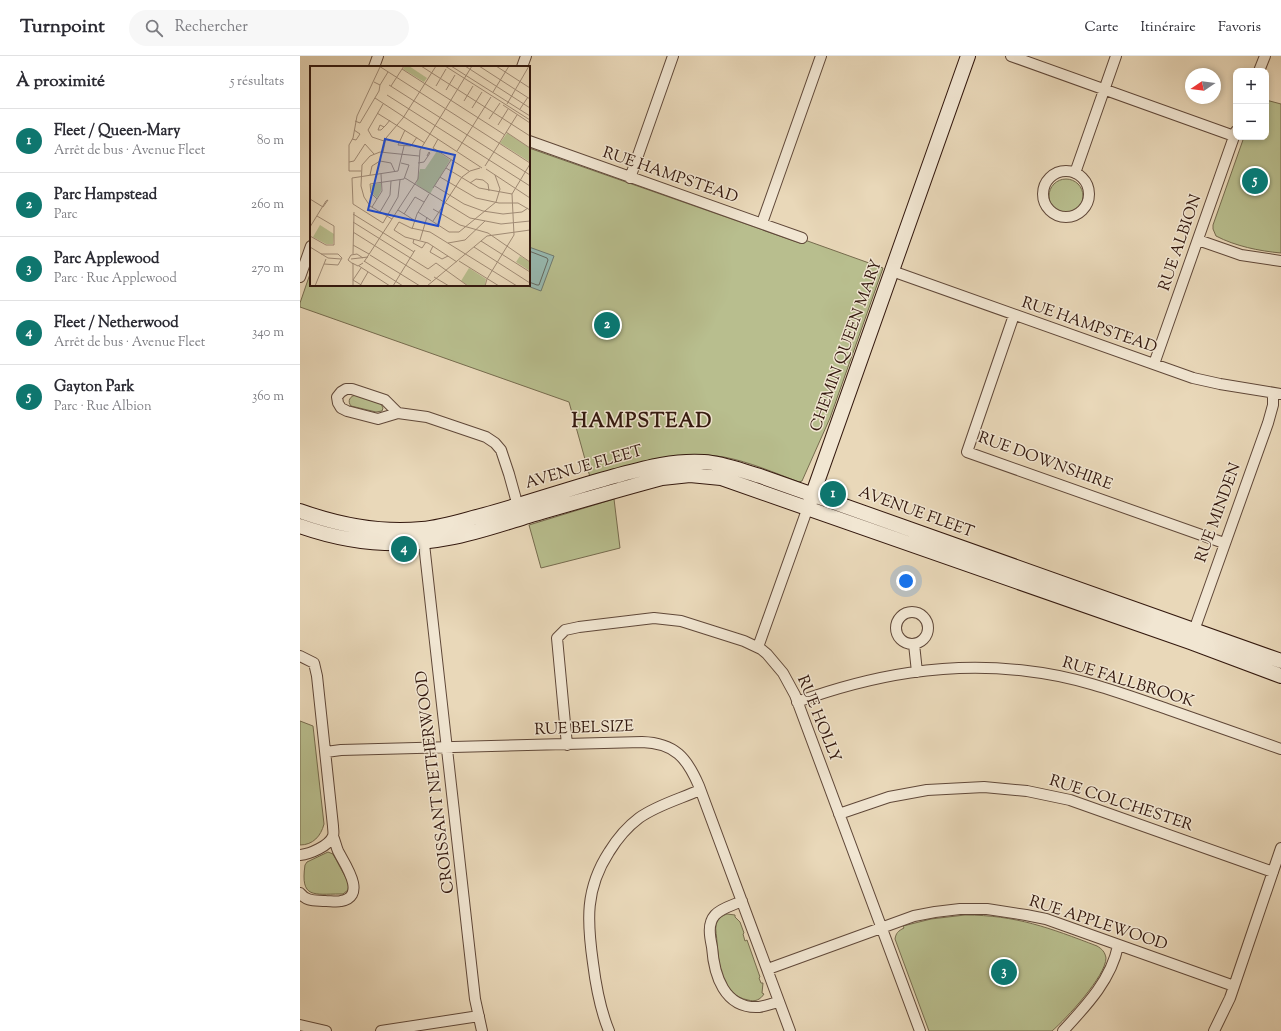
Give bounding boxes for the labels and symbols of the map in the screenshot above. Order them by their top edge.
inset map [310,66,530,286]
north arrow [1185,68,1221,104]
street label: RUE HAMPSTEAD [599,142,741,210]
pin: 5 [1242,166,1268,196]
street label: RUE ALBION [1154,191,1208,294]
street label: CHEMIN QUEEN MARY [805,256,889,435]
street label: RUE HAMPSTEAD [1018,292,1160,360]
pin: 2 [594,310,620,340]
district label: HAMPSTEAD [572,408,712,437]
street label: RUE DOWNSHIRE [974,427,1116,497]
street label: AVENUE FLEET [523,440,645,496]
street label: RUE MINDEN [1190,460,1248,566]
pin: 1 [820,479,846,509]
street label: AVENUE FLEET [855,481,977,545]
pin: 4 [391,534,417,564]
your location [896,571,916,591]
street label: RUE FALLBROOK [1059,652,1197,714]
street label: CROISSANT NETHERWOOD [411,669,461,895]
street label: RUE HOLLY [790,672,846,766]
street label: RUE BELSIZE [534,716,634,742]
street label: RUE COLCHESTER [1046,770,1196,838]
street label: RUE APPLEWOOD [1026,891,1170,957]
pin: 3 [991,957,1017,987]

